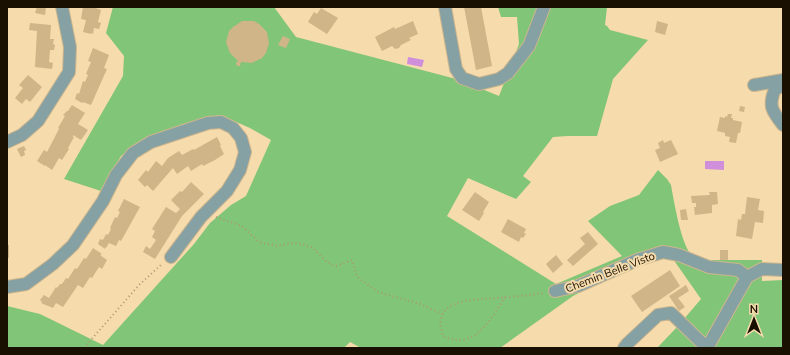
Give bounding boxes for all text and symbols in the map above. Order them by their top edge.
street label: Chemin Belle Visto [563,248,657,296]
north arrow [734,299,774,339]
text: N [750,302,758,316]

